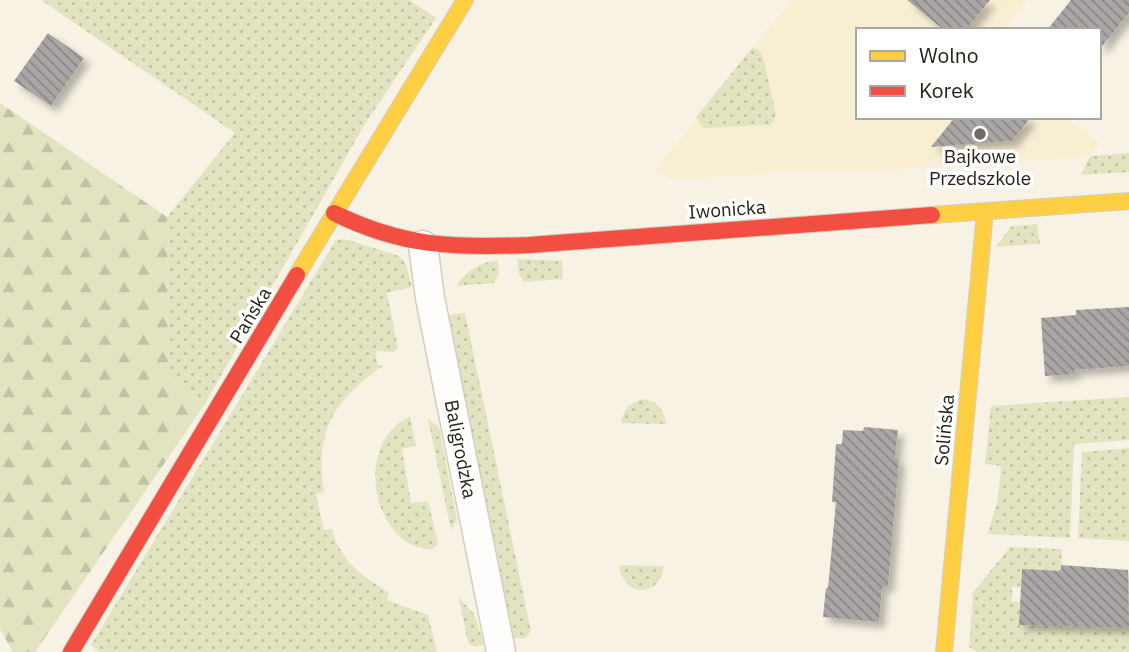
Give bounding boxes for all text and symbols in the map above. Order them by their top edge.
legend [856,28,1101,119]
text: Wolno [919,41,979,69]
text: Korek [919,76,974,104]
marker: Bajkowe Przedszkole [972,126,988,142]
place label: Bajkowe Przedszkole [929,144,1031,190]
street label: Iwonicka [687,194,767,224]
street label: Pańska [224,282,276,348]
street label: Solińska [929,393,959,467]
street label: Baligrodzka [440,398,482,500]

